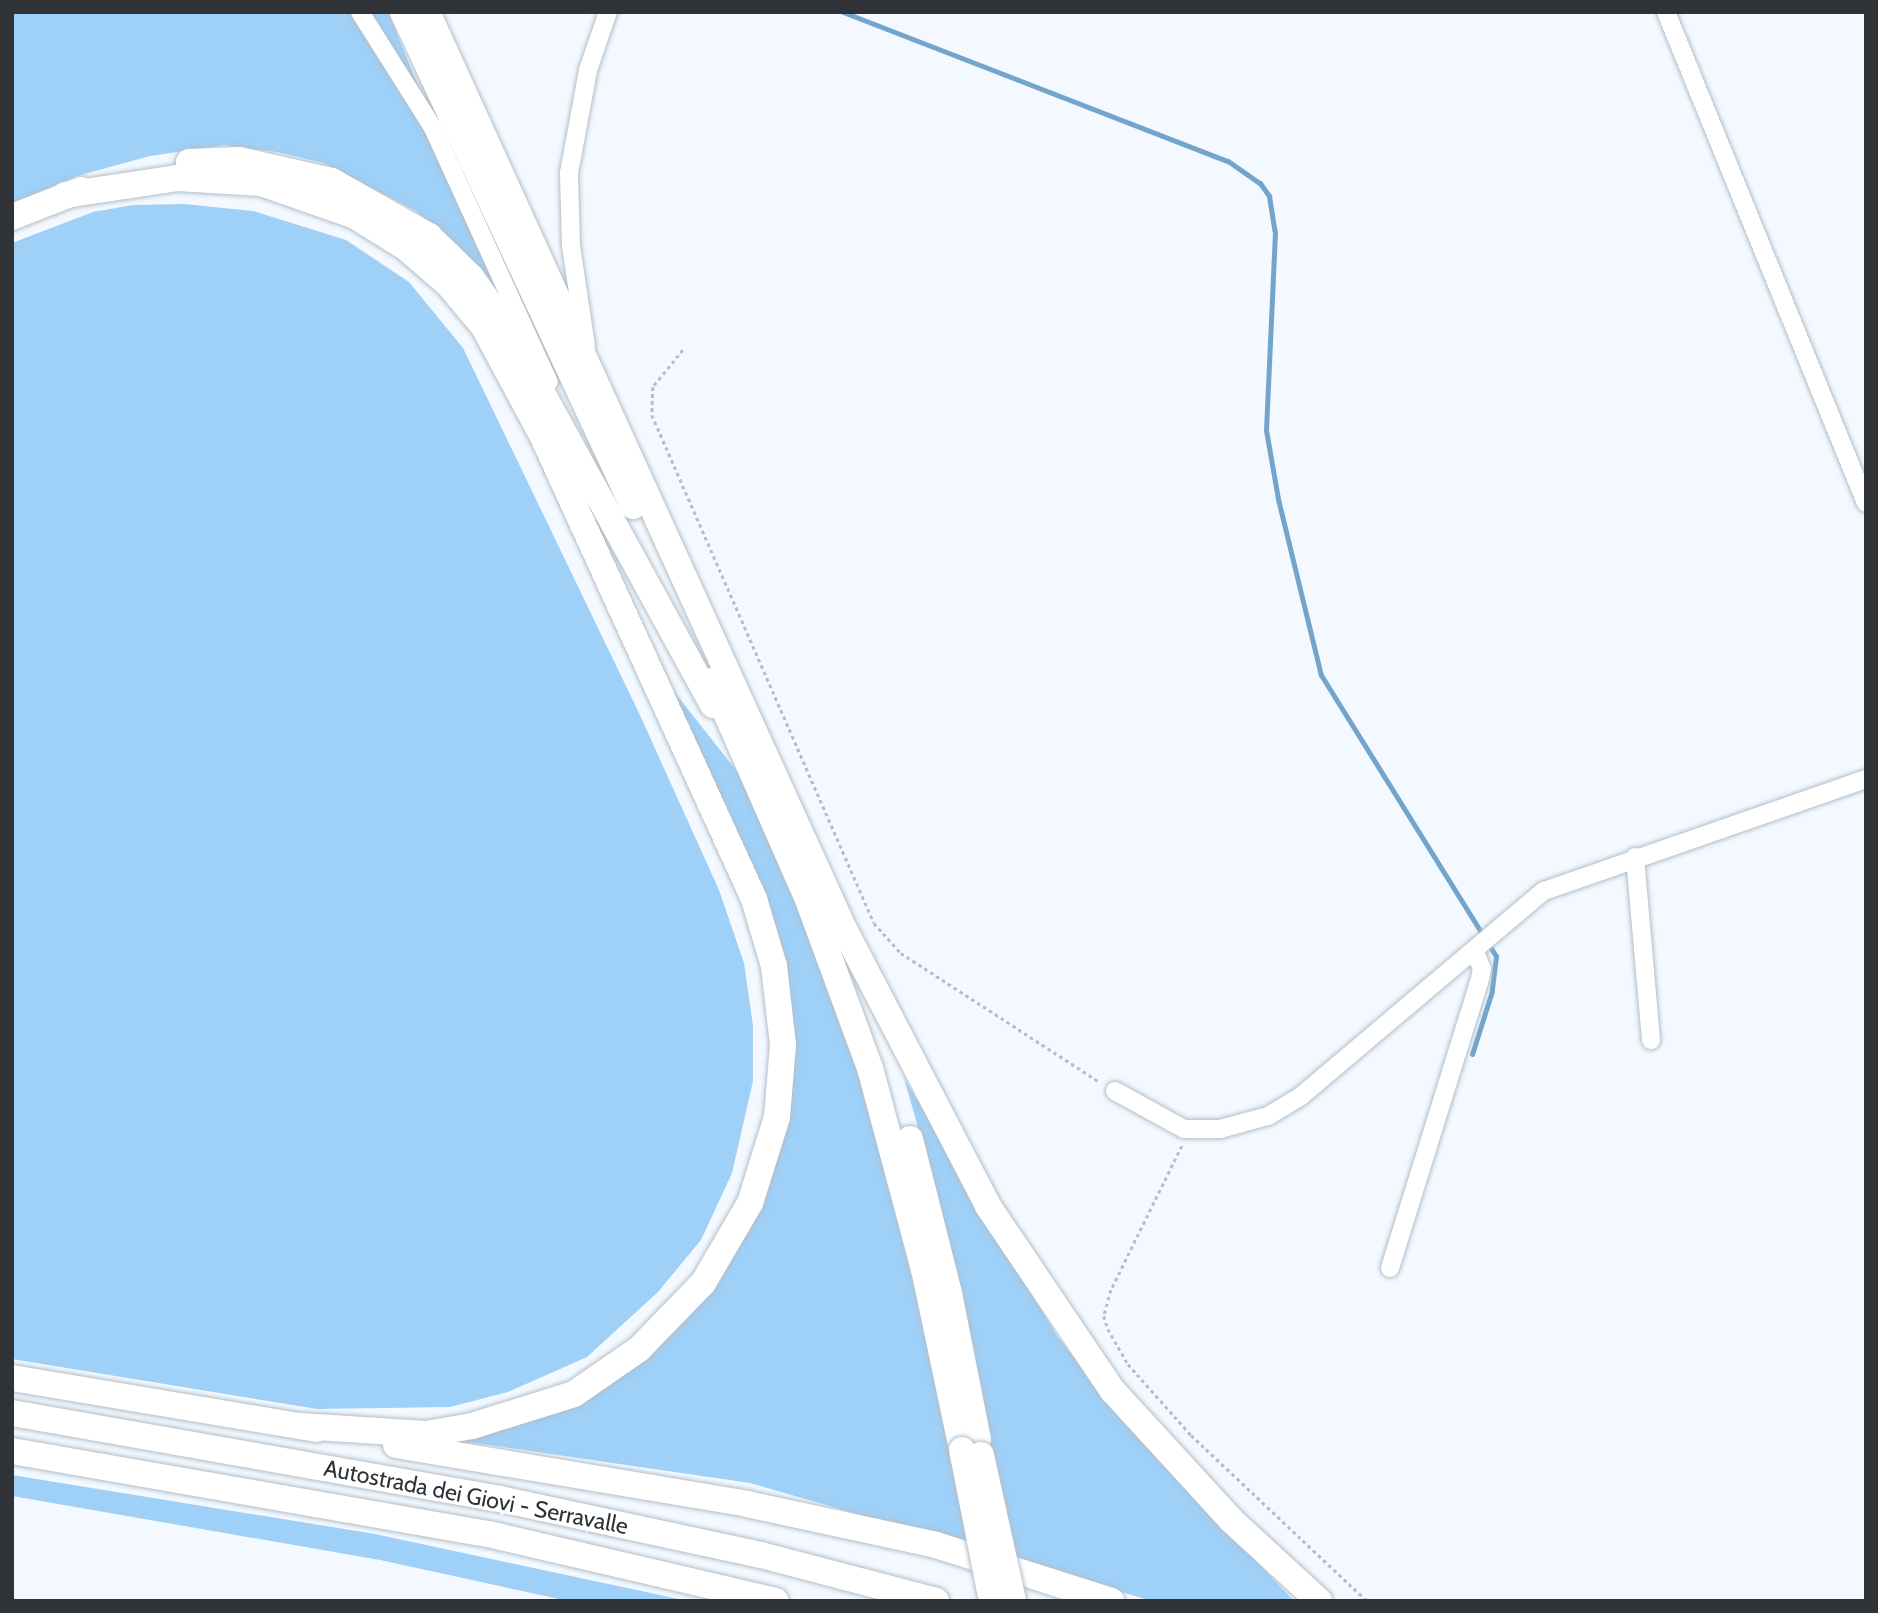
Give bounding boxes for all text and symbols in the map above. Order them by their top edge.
street label: Autostrada dei Giovi - Serravalle [322,1454,630,1540]

